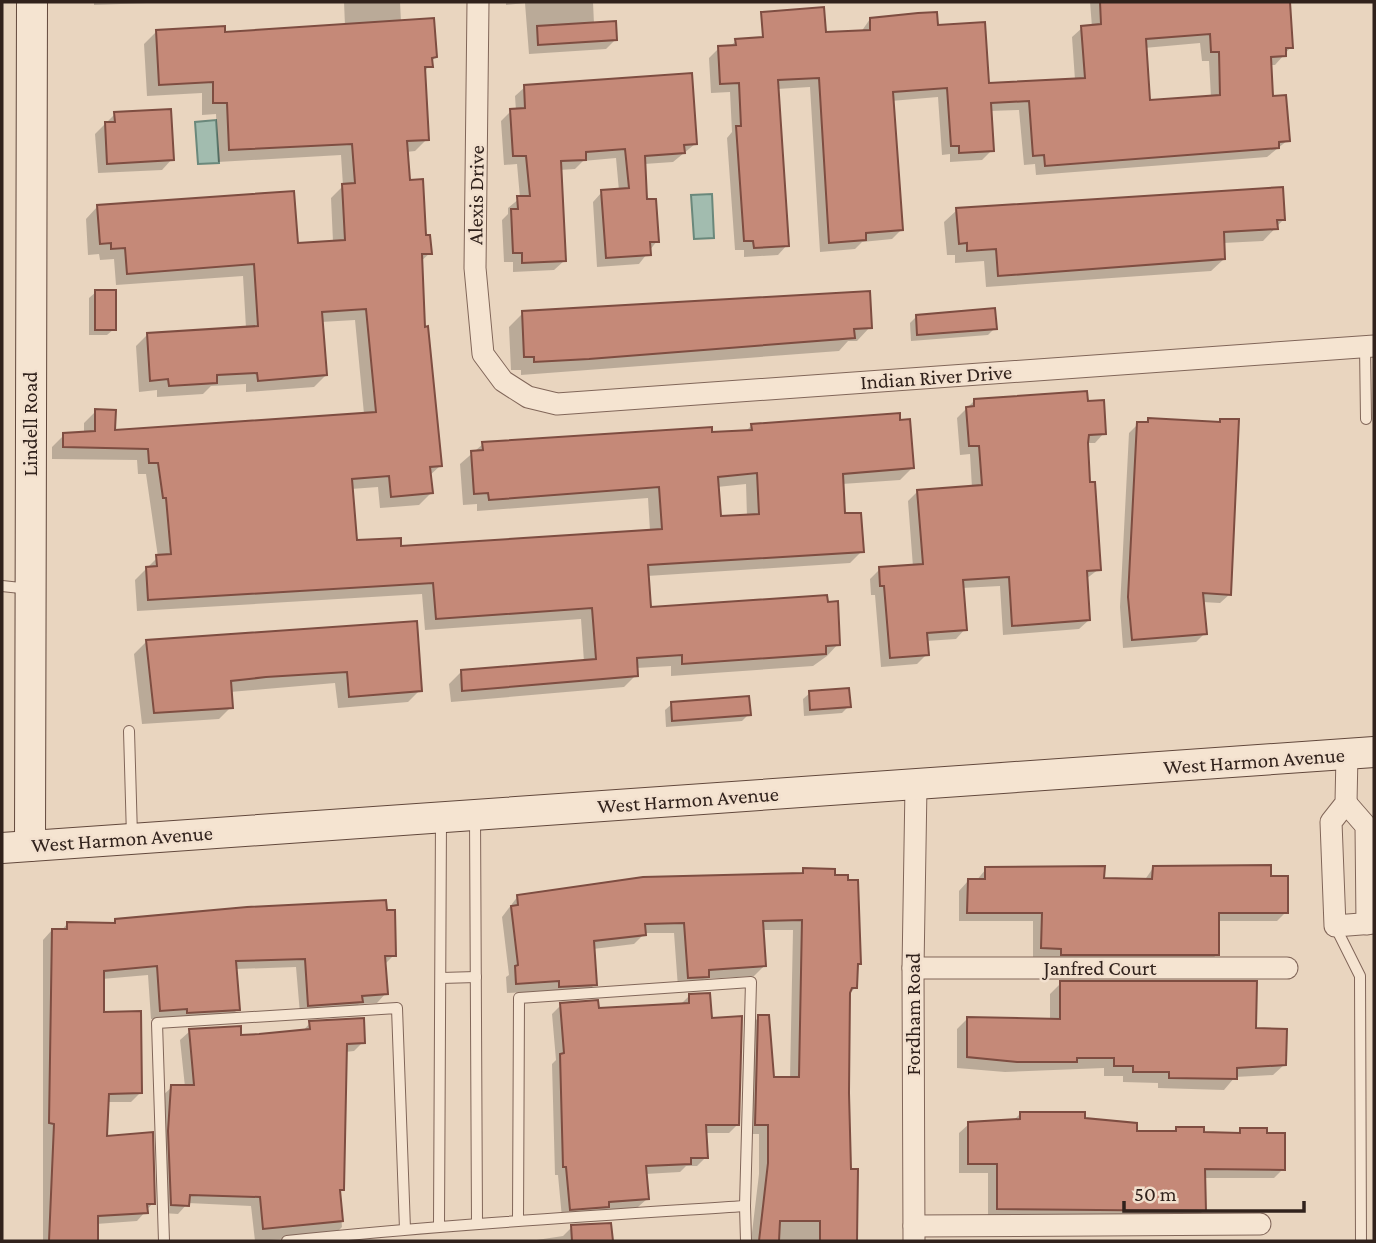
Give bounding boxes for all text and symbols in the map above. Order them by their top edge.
street label: Alexis Drive [463,145,489,245]
street label: Indian River Drive [859,360,1013,394]
street label: Lindell Road [18,371,42,477]
street label: West Harmon Avenue [1162,743,1346,779]
street label: West Harmon Avenue [596,782,780,818]
street label: West Harmon Avenue [30,821,214,857]
street label: Fordham Road [901,953,925,1075]
street label: Janfred Court [1042,956,1158,980]
scale bar [1124,1170,1304,1214]
text: 50 m [1134,1182,1177,1206]

